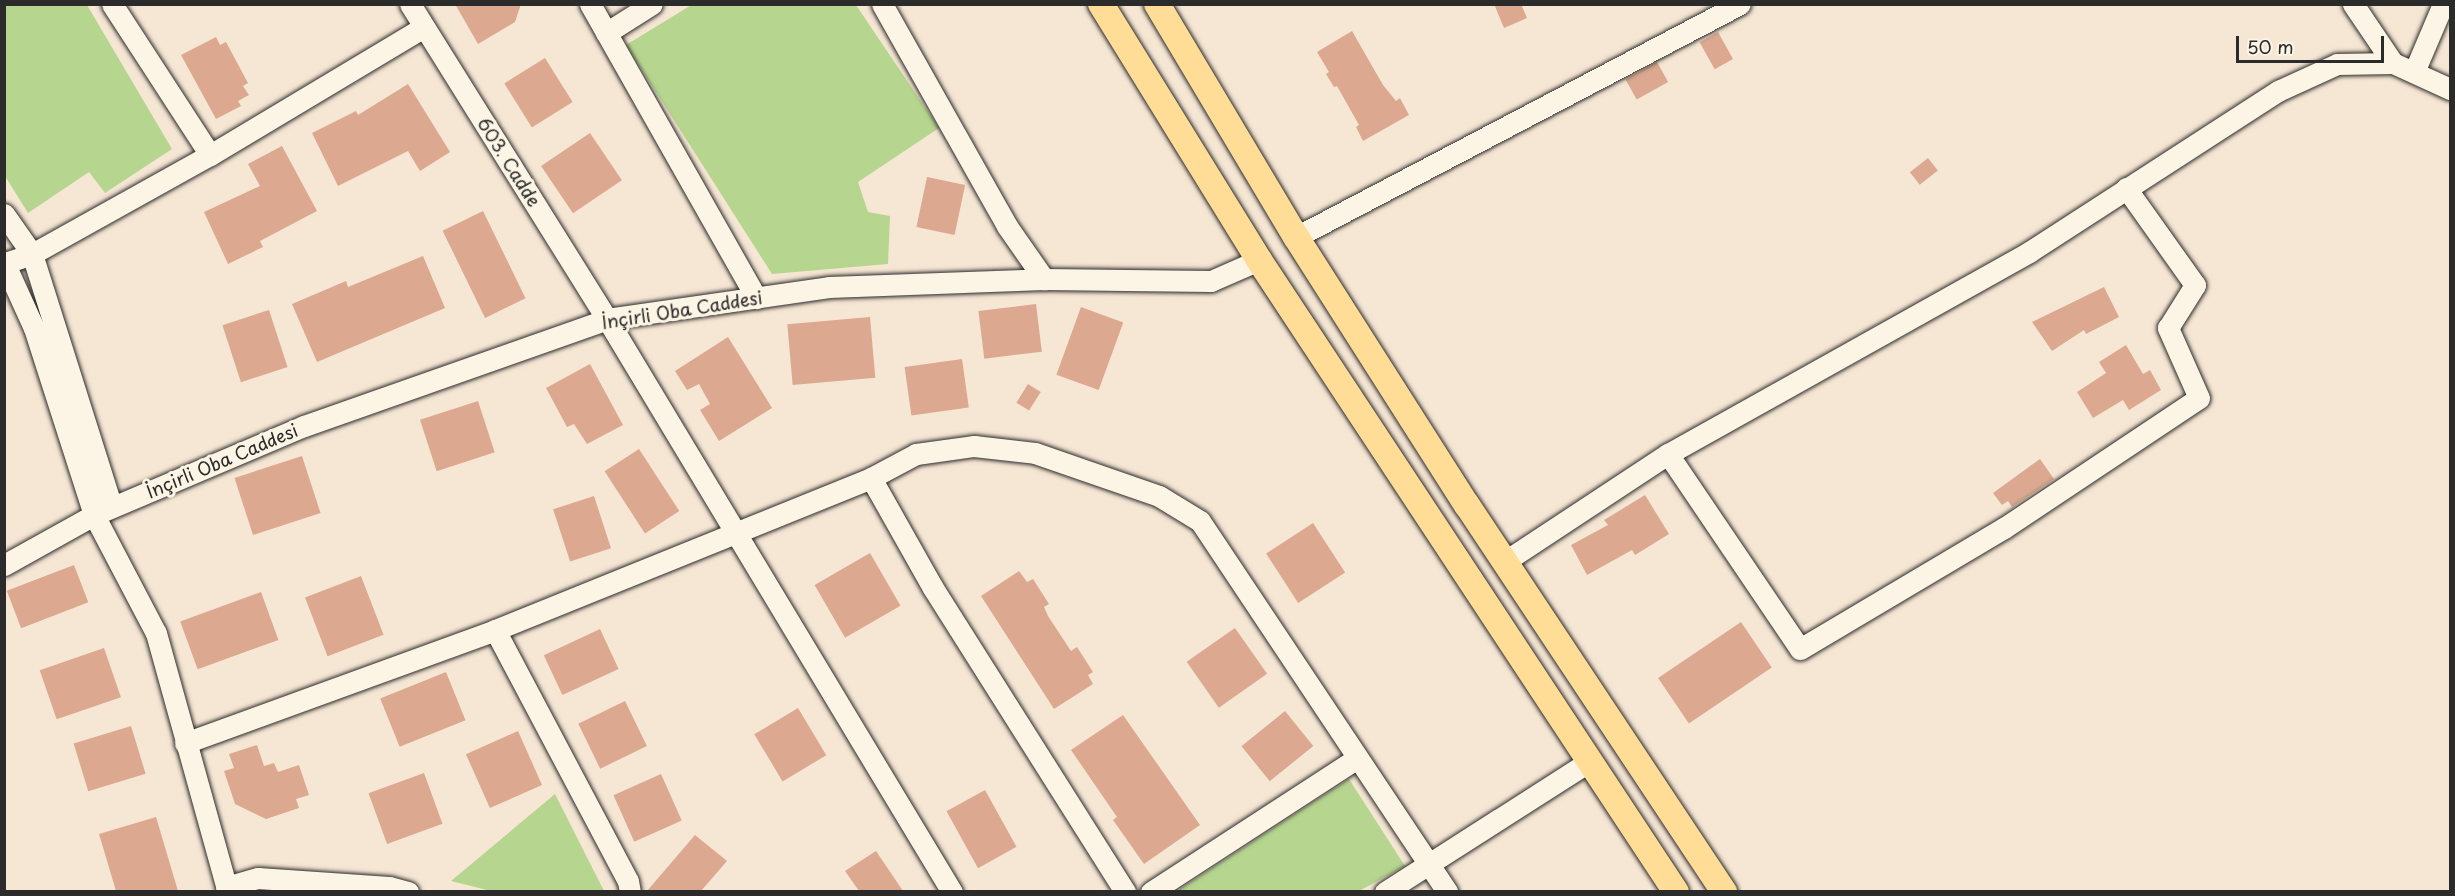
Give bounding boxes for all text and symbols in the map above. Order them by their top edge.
scale bar [2239,24,2388,62]
text: 50 m [2247,33,2294,60]
street label: 603. Cadde [473,113,545,211]
street label: İnçirli Oba Caddesi [599,286,765,334]
street label: İnçirli Oba Caddesi [142,419,302,503]

